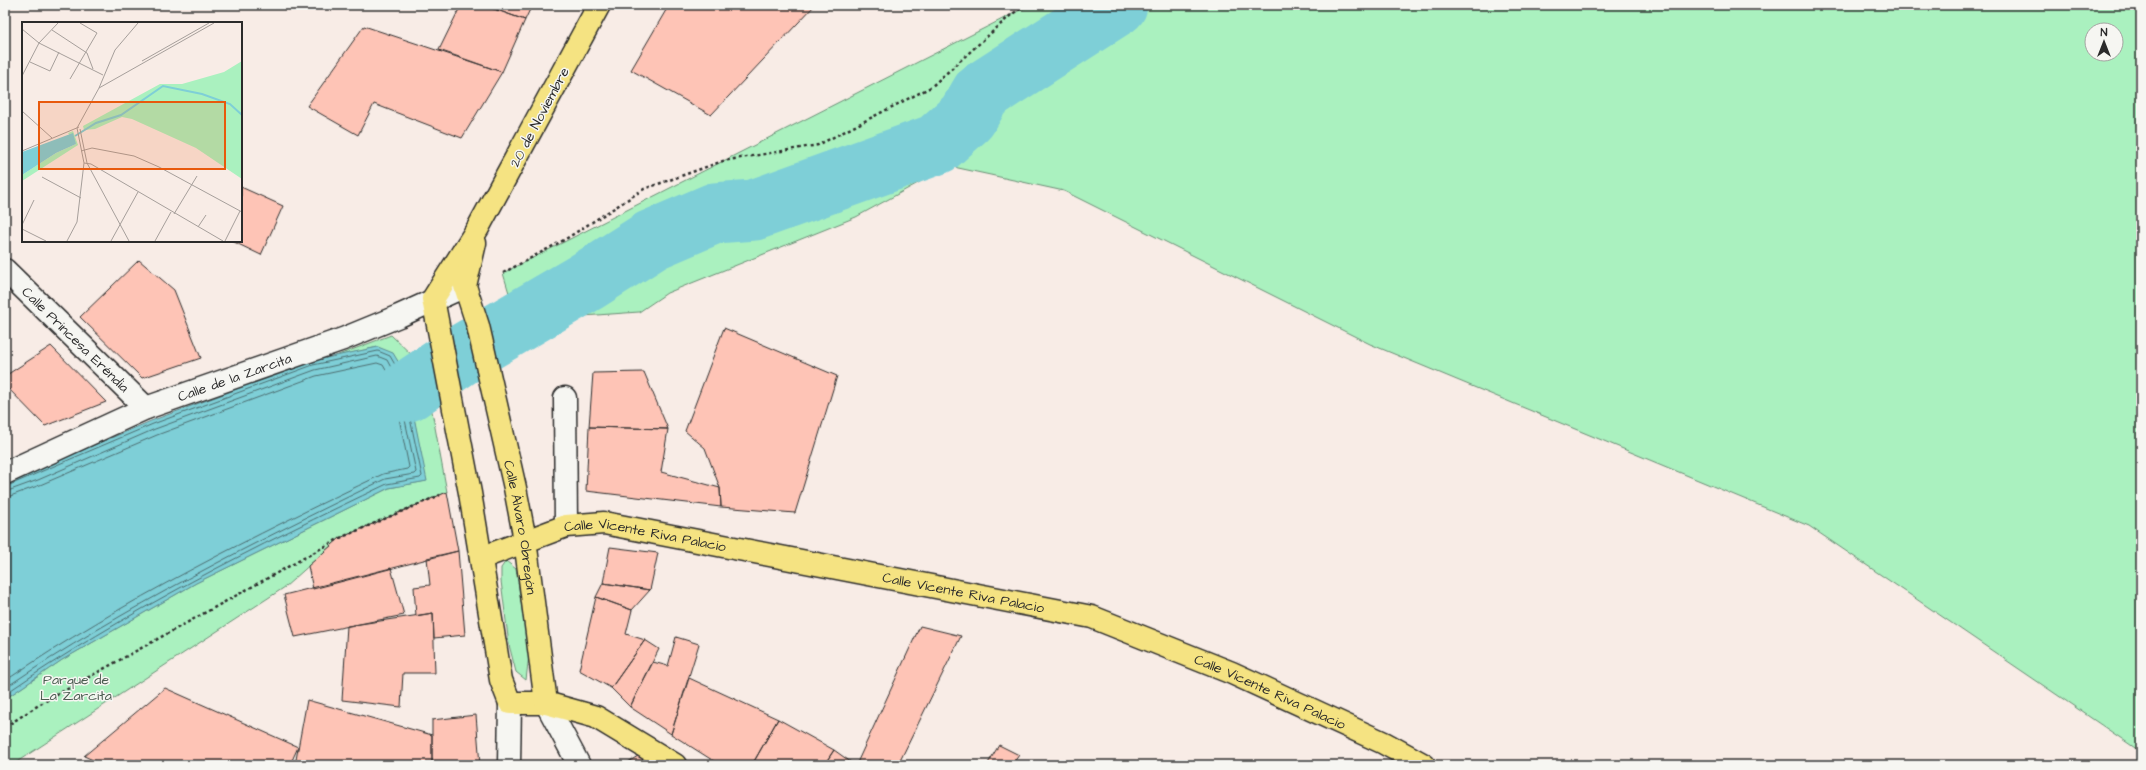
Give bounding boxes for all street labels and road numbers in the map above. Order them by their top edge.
street label: 20 de Noviembre [505,64,575,171]
street label: Calle Princesa Eréndia [17,283,133,397]
street label: Calle de la Zarcita [175,349,295,407]
street label: Calle Álvaro Obregón [498,458,541,596]
street label: Calle Vicente Riva Palacio [563,514,728,557]
street label: Calle Vicente Riva Palacio [881,568,1046,619]
street label: Calle Vicente Riva Palacio [1191,650,1349,735]

